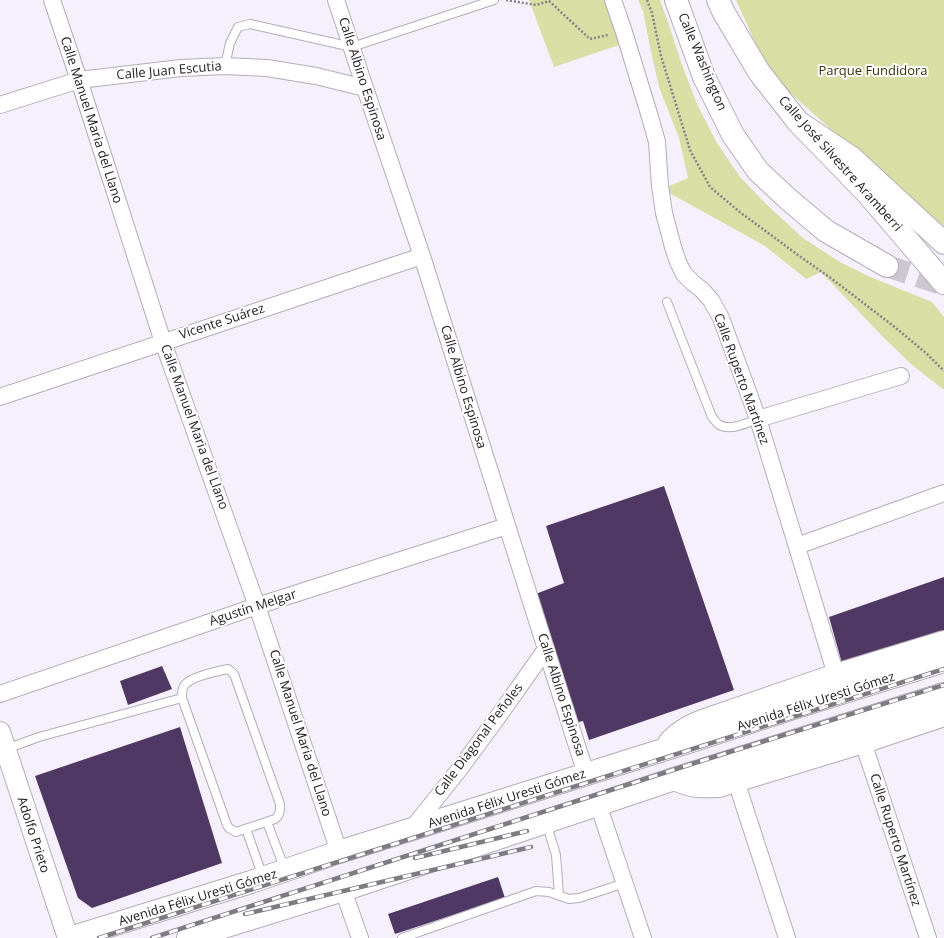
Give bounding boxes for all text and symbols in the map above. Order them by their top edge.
street label: Calle Washington [674,11,730,113]
street label: Calle Albino Espinosa [335,16,389,142]
street label: Calle Manuel Maria del Llano [57,35,125,205]
street label: Calle Juan Escutia [116,59,222,83]
park label: Parque Fundidora [818,63,928,79]
street label: Calle José Silvestre Aramberri [775,93,905,235]
street label: Vicente Suárez [177,301,267,343]
street label: Calle Ruperto Martínez [710,311,772,447]
street label: Calle Albino Espinosa [437,323,489,451]
street label: Calle Manuel Maria del Llano [157,342,231,512]
street label: Agustín Melgar [208,587,298,629]
street label: Calle Albino Espinosa [534,632,588,758]
street label: Calle Manuel Maria del Llano [266,648,334,818]
street label: Avenida Félix Uresti Gómez [735,669,897,735]
street label: Calle Diagonal Peñoles [432,681,526,799]
street label: Avenida Félix Uresti Gómez [426,766,588,832]
street label: Calle Ruperto Martínez [866,772,924,908]
street label: Adolfo Prieto [13,795,53,875]
street label: Avenida Félix Uresti Gómez [117,866,279,930]

